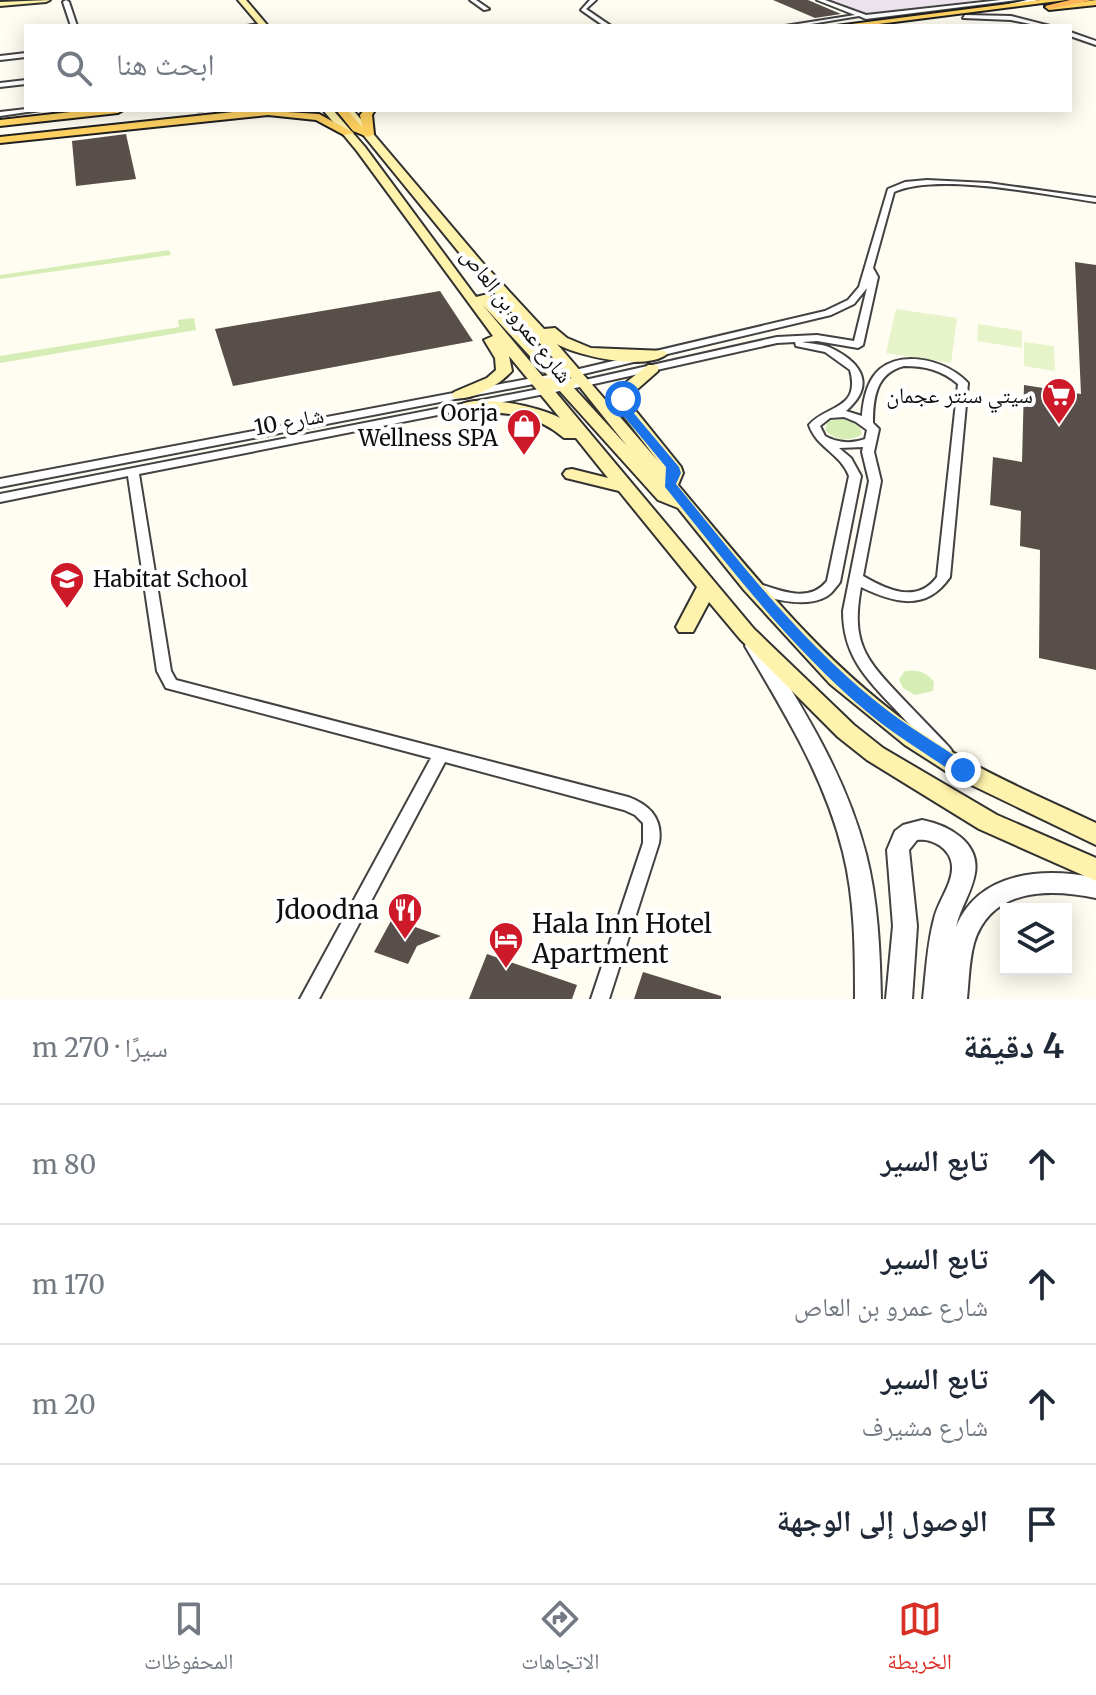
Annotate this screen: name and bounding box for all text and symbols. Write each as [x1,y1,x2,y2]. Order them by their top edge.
search box [24,24,1072,112]
text: ابحث هنا [116,45,215,83]
icon: search [52,46,96,90]
street label: شارع عمرو بن العاص [455,242,579,388]
supermarket icon: سيتي سنتر عجمان [1040,376,1078,426]
route start [605,381,641,417]
place label: سيتي سنتر عجمان [886,381,1033,413]
place label: Oorja Wellness SPA [357,399,498,452]
street label: شارع 10 [252,401,326,441]
shop icon: Oorja Wellness SPA [505,407,543,457]
school or university icon: Habitat School [48,560,86,610]
place label: Habitat School [93,565,248,593]
route end [945,752,981,788]
restaurant icon: Jdoodna [386,891,424,941]
place label: Jdoodna [275,893,379,926]
map controls [1000,903,1072,975]
button: layers [1000,903,1072,975]
place label: Hala Inn Hotel Apartment [531,907,712,970]
hotel icon: Hala Inn Hotel Apartment [487,920,525,970]
text: 4 دقيقة [963,1025,1064,1067]
text: سيرًا · 270 m [32,1031,168,1064]
text: تابع السير [881,1141,988,1179]
icon: ahead [1020,1142,1064,1186]
text: 80 m [32,1148,96,1181]
text: تابع السير [881,1239,988,1277]
icon: ahead [1020,1262,1064,1306]
text: 170 m [32,1268,105,1301]
text: شارع عمرو بن العاص [794,1290,988,1323]
text: تابع السير [881,1359,988,1397]
icon: ahead [1020,1382,1064,1426]
text: 20 m [32,1388,96,1421]
text: شارع مشيرف [861,1410,988,1443]
text: الوصول إلى الوجهة [777,1501,988,1539]
icon: arrive [1020,1502,1064,1546]
tab: المحفوظات [144,1597,233,1683]
tab: الاتجاهات [521,1597,599,1683]
tab: الخريطة [887,1597,952,1683]

